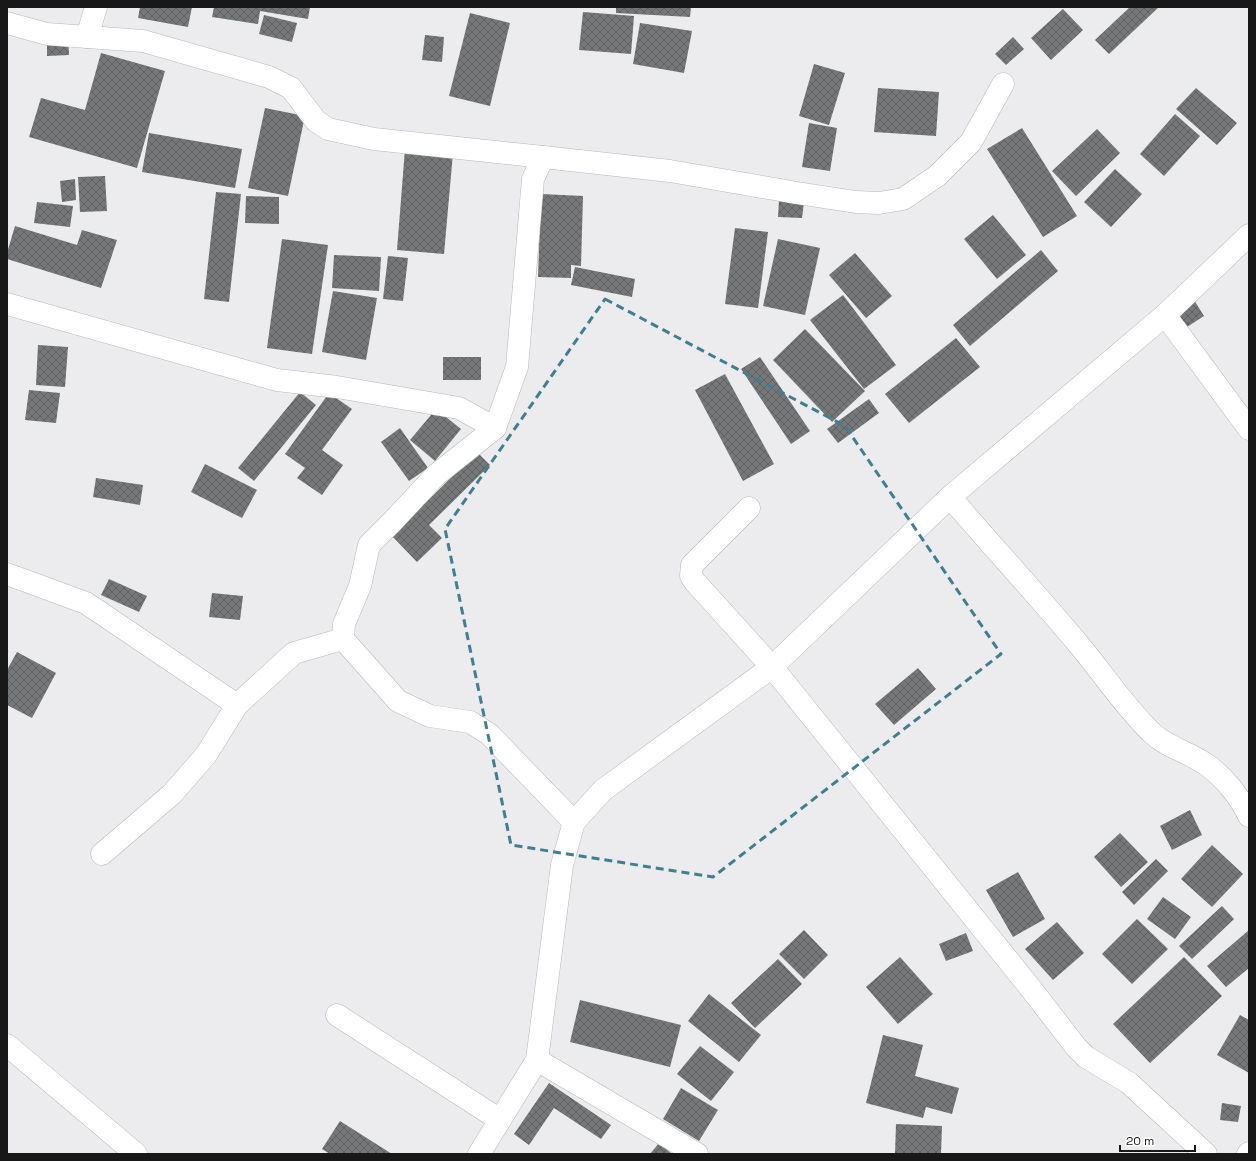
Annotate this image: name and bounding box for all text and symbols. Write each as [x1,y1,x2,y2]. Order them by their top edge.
scale bar [1120,1127,1195,1153]
text: 20 m [1126,1133,1154,1149]

